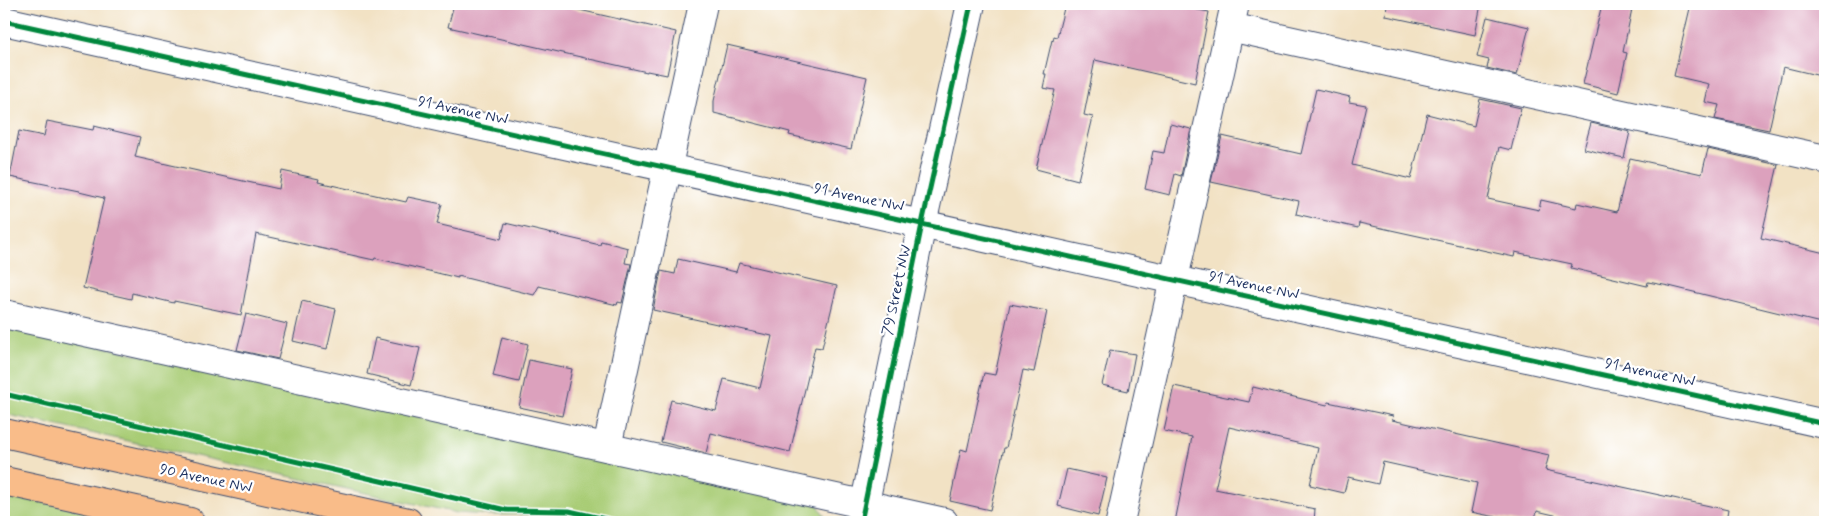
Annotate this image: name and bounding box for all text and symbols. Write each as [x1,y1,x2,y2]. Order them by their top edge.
street label: 91 Avenue NW [416,92,510,130]
street label: 91 Avenue NW [812,179,906,217]
street label: 79 Street NW [878,243,916,337]
street label: 91 Avenue NW [1207,267,1301,305]
street label: 91 Avenue NW [1603,354,1697,392]
street label: 90 Avenue NW [158,459,254,499]

